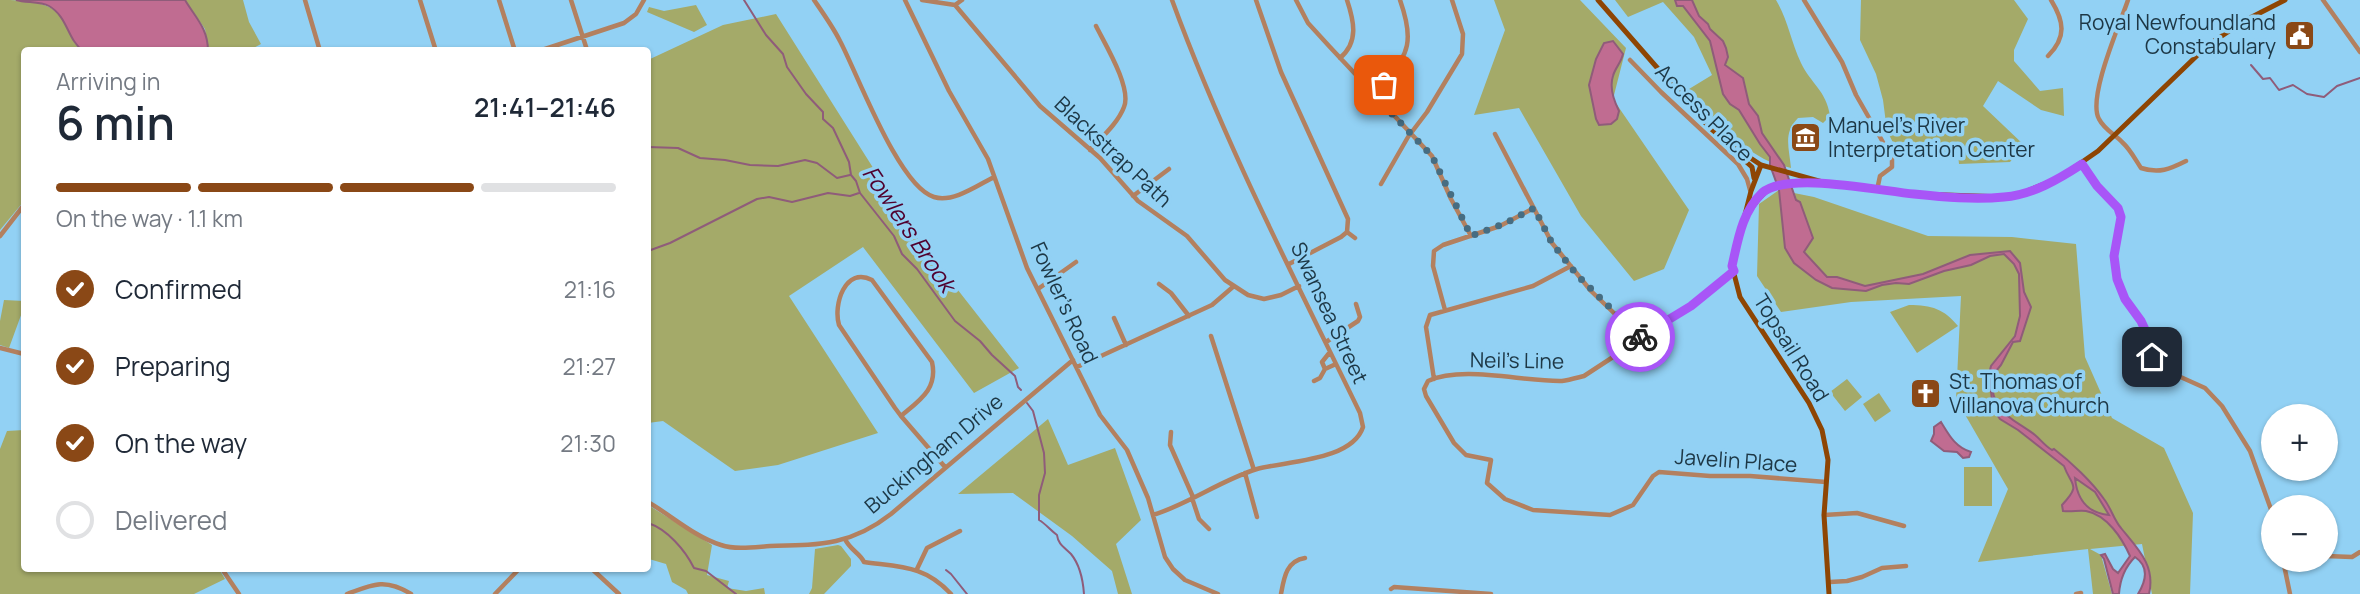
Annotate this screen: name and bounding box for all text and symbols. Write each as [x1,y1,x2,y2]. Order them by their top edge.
place label: Royal Newfoundland Constabulary [2079,8,2276,60]
public building icon: Royal Newfoundland Constabulary [2282,18,2316,52]
pin [1354,55,1414,115]
street label: Access Place [1650,57,1760,167]
text: Arriving in [56,65,161,97]
icon: bag [1365,66,1403,104]
text: 21:41–21:46 [474,89,616,125]
street label: Blackstrap Path [1049,90,1178,213]
text: 6 min [56,91,175,154]
place label: Manuel's River Interpretation Center [1828,111,2035,163]
museum icon: Manuel's River Interpretation Center [1788,121,1822,155]
water label: Fowlers Brook [856,159,966,301]
text: On the way · 1.1 km [56,202,243,234]
street label: Fowler's Road [1025,237,1105,368]
street label: Swansea Street [1285,237,1375,388]
icon: check [56,270,94,308]
text: Confirmed [115,271,242,307]
text: 21:16 [564,273,616,305]
street label: Topsail Road [1748,288,1836,407]
courier [1605,302,1675,372]
icon: bike [1621,318,1659,356]
pin [2122,327,2182,387]
icon: home [2133,338,2171,376]
street label: Neil's Line [1470,345,1564,375]
icon: check [56,347,94,385]
text: Preparing [115,348,231,384]
text: 21:27 [562,350,616,382]
place label: St. Thomas of Villanova Church [1949,367,2109,419]
church icon: St. Thomas of Villanova Church [1909,377,1943,411]
street label: Buckingham Drive [858,387,1008,519]
map controls [2261,404,2338,572]
button: + [2261,404,2338,481]
icon: check [56,424,94,462]
text: On the way [115,425,247,461]
text: 21:30 [560,427,616,459]
street label: Javelin Place [1674,442,1798,478]
button: − [2261,495,2338,572]
text: Delivered [115,502,227,538]

